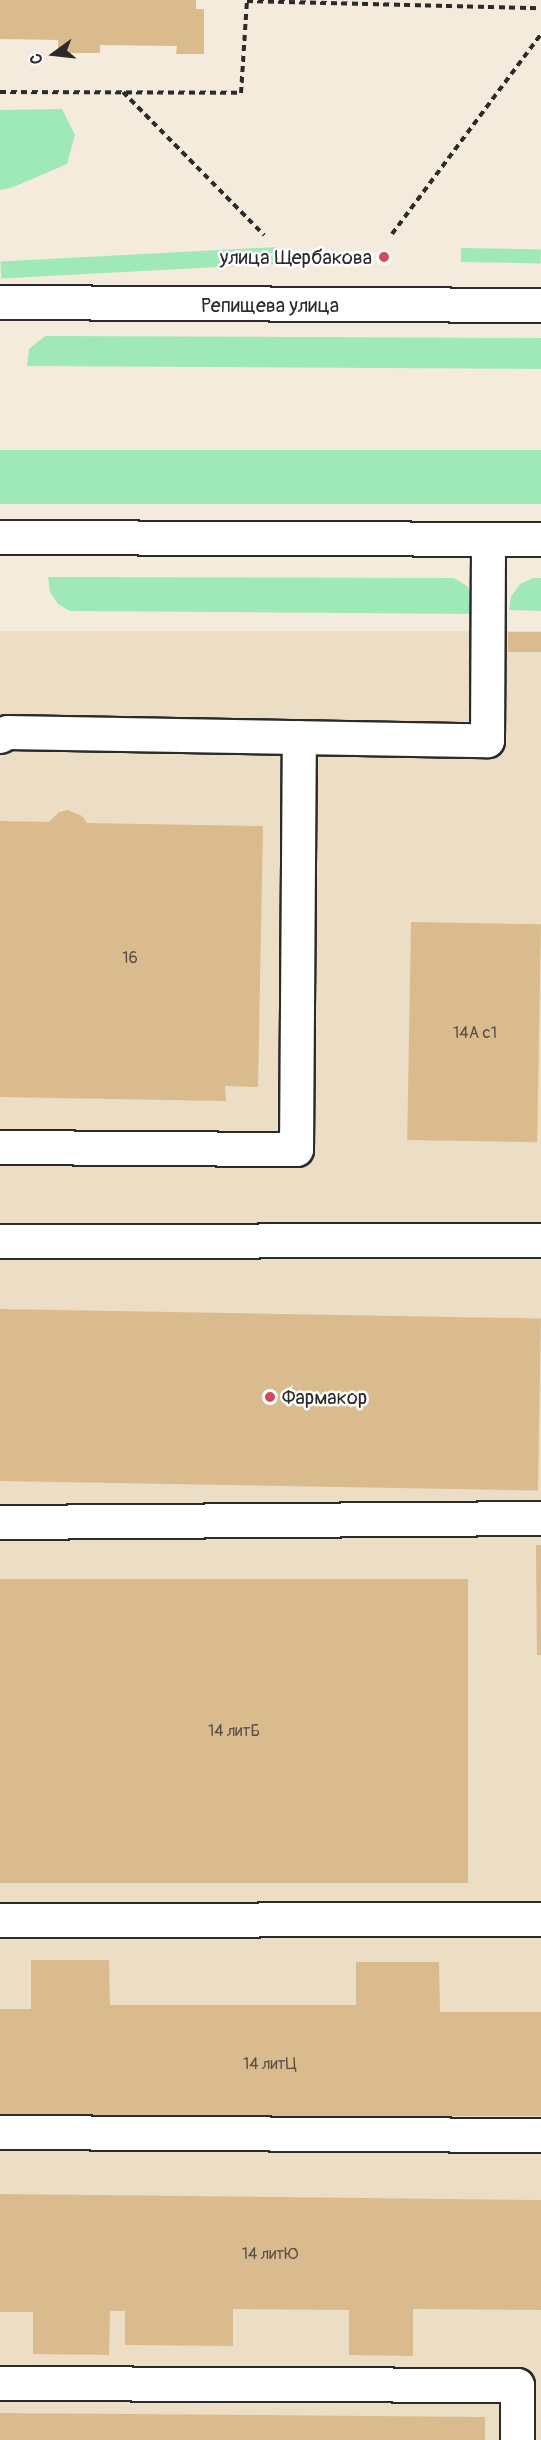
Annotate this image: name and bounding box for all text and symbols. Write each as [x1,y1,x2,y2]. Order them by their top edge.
north arrow [24,24,84,84]
text: С [26,51,48,66]
place label: улица Щербакова [220,245,372,269]
marker: улица Щербакова [377,250,391,264]
street label: Репищева улица [201,293,339,317]
house number: 16 [122,948,138,968]
house number: 14А с1 [453,1023,497,1043]
place label: Фармакор [282,1385,367,1409]
marker: Фармакор [263,1390,277,1404]
house number: 14 литБ [208,1721,260,1741]
house number: 14 литЦ [243,2054,297,2074]
house number: 14 литЮ [242,2244,298,2264]

